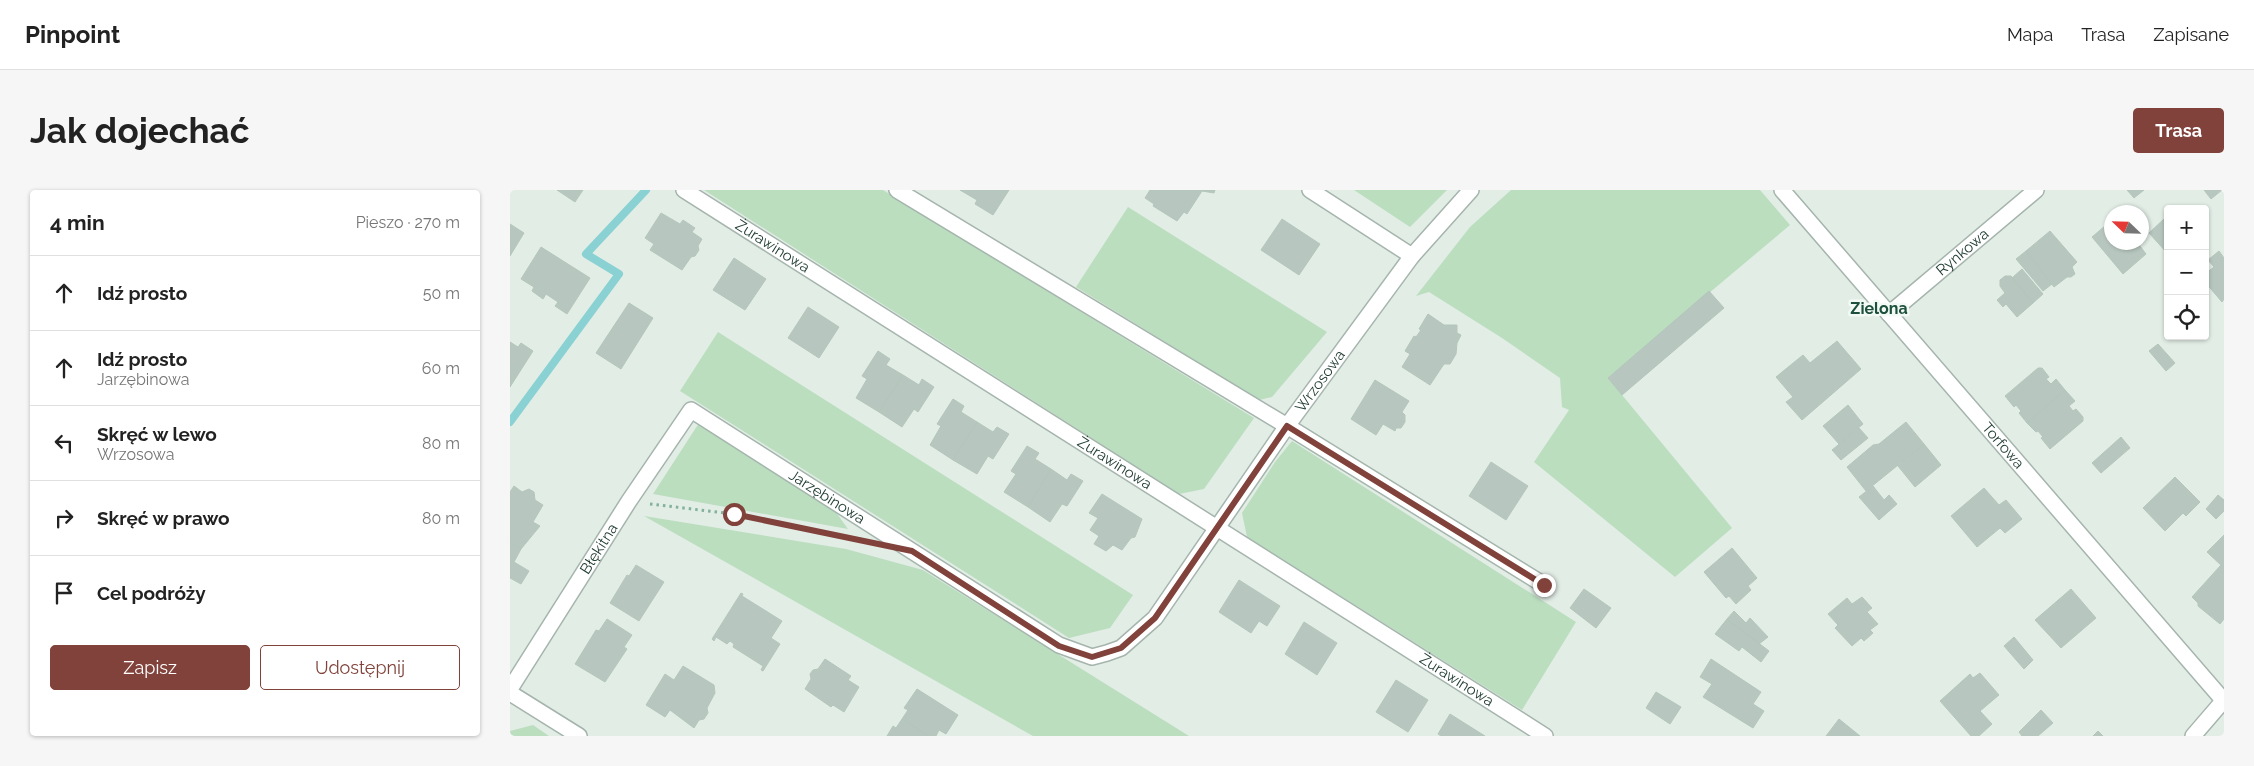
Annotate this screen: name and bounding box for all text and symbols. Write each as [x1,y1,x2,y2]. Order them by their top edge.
text: Pinpoint [25,20,120,49]
text: Mapa [2007,24,2053,45]
text: Trasa [2081,24,2125,45]
text: Zapisane [2153,24,2229,45]
button: Trasa [2133,108,2224,153]
text: Jak dojechać [30,110,249,151]
north arrow [2104,205,2149,250]
map controls [2164,205,2209,340]
button: + [2164,205,2209,250]
text: 4 min [50,210,105,235]
text: Pieszo · 270 m [356,213,460,232]
street label: Żurawinowa [732,215,813,276]
street label: Rynkowa [1932,225,1992,279]
button: − [2164,250,2209,295]
icon: ahead [50,279,78,307]
text: Idź prosto [97,282,187,304]
text: 50 m [423,284,460,303]
button: locate [2164,295,2209,340]
district label: Zielona [1850,299,1908,318]
street label: Wrzosowa [1291,346,1349,416]
text: Idź prosto [97,348,187,370]
icon: ahead [50,354,78,382]
text: 60 m [422,359,460,378]
text: Jarzębinowa [97,370,189,389]
street label: Torfowa [1978,419,2028,472]
text: Skręć w lewo [97,423,217,445]
icon: left [50,429,78,457]
street label: Żurawinowa [1074,432,1155,493]
text: 80 m [422,434,460,453]
text: Wrzosowa [97,445,174,464]
street label: Jarzębinowa [786,466,868,528]
route start [723,503,746,526]
icon: right [50,504,78,532]
text: Skręć w prawo [97,507,230,529]
text: 80 m [422,509,460,528]
street label: Błękitna [576,520,621,577]
route end [1533,574,1556,597]
icon: arrive [50,579,78,607]
text: Cel podróży [97,582,206,604]
button: Zapisz [50,645,250,690]
button: Udostępnij [260,645,460,690]
street label: Żurawinowa [1416,649,1497,710]

